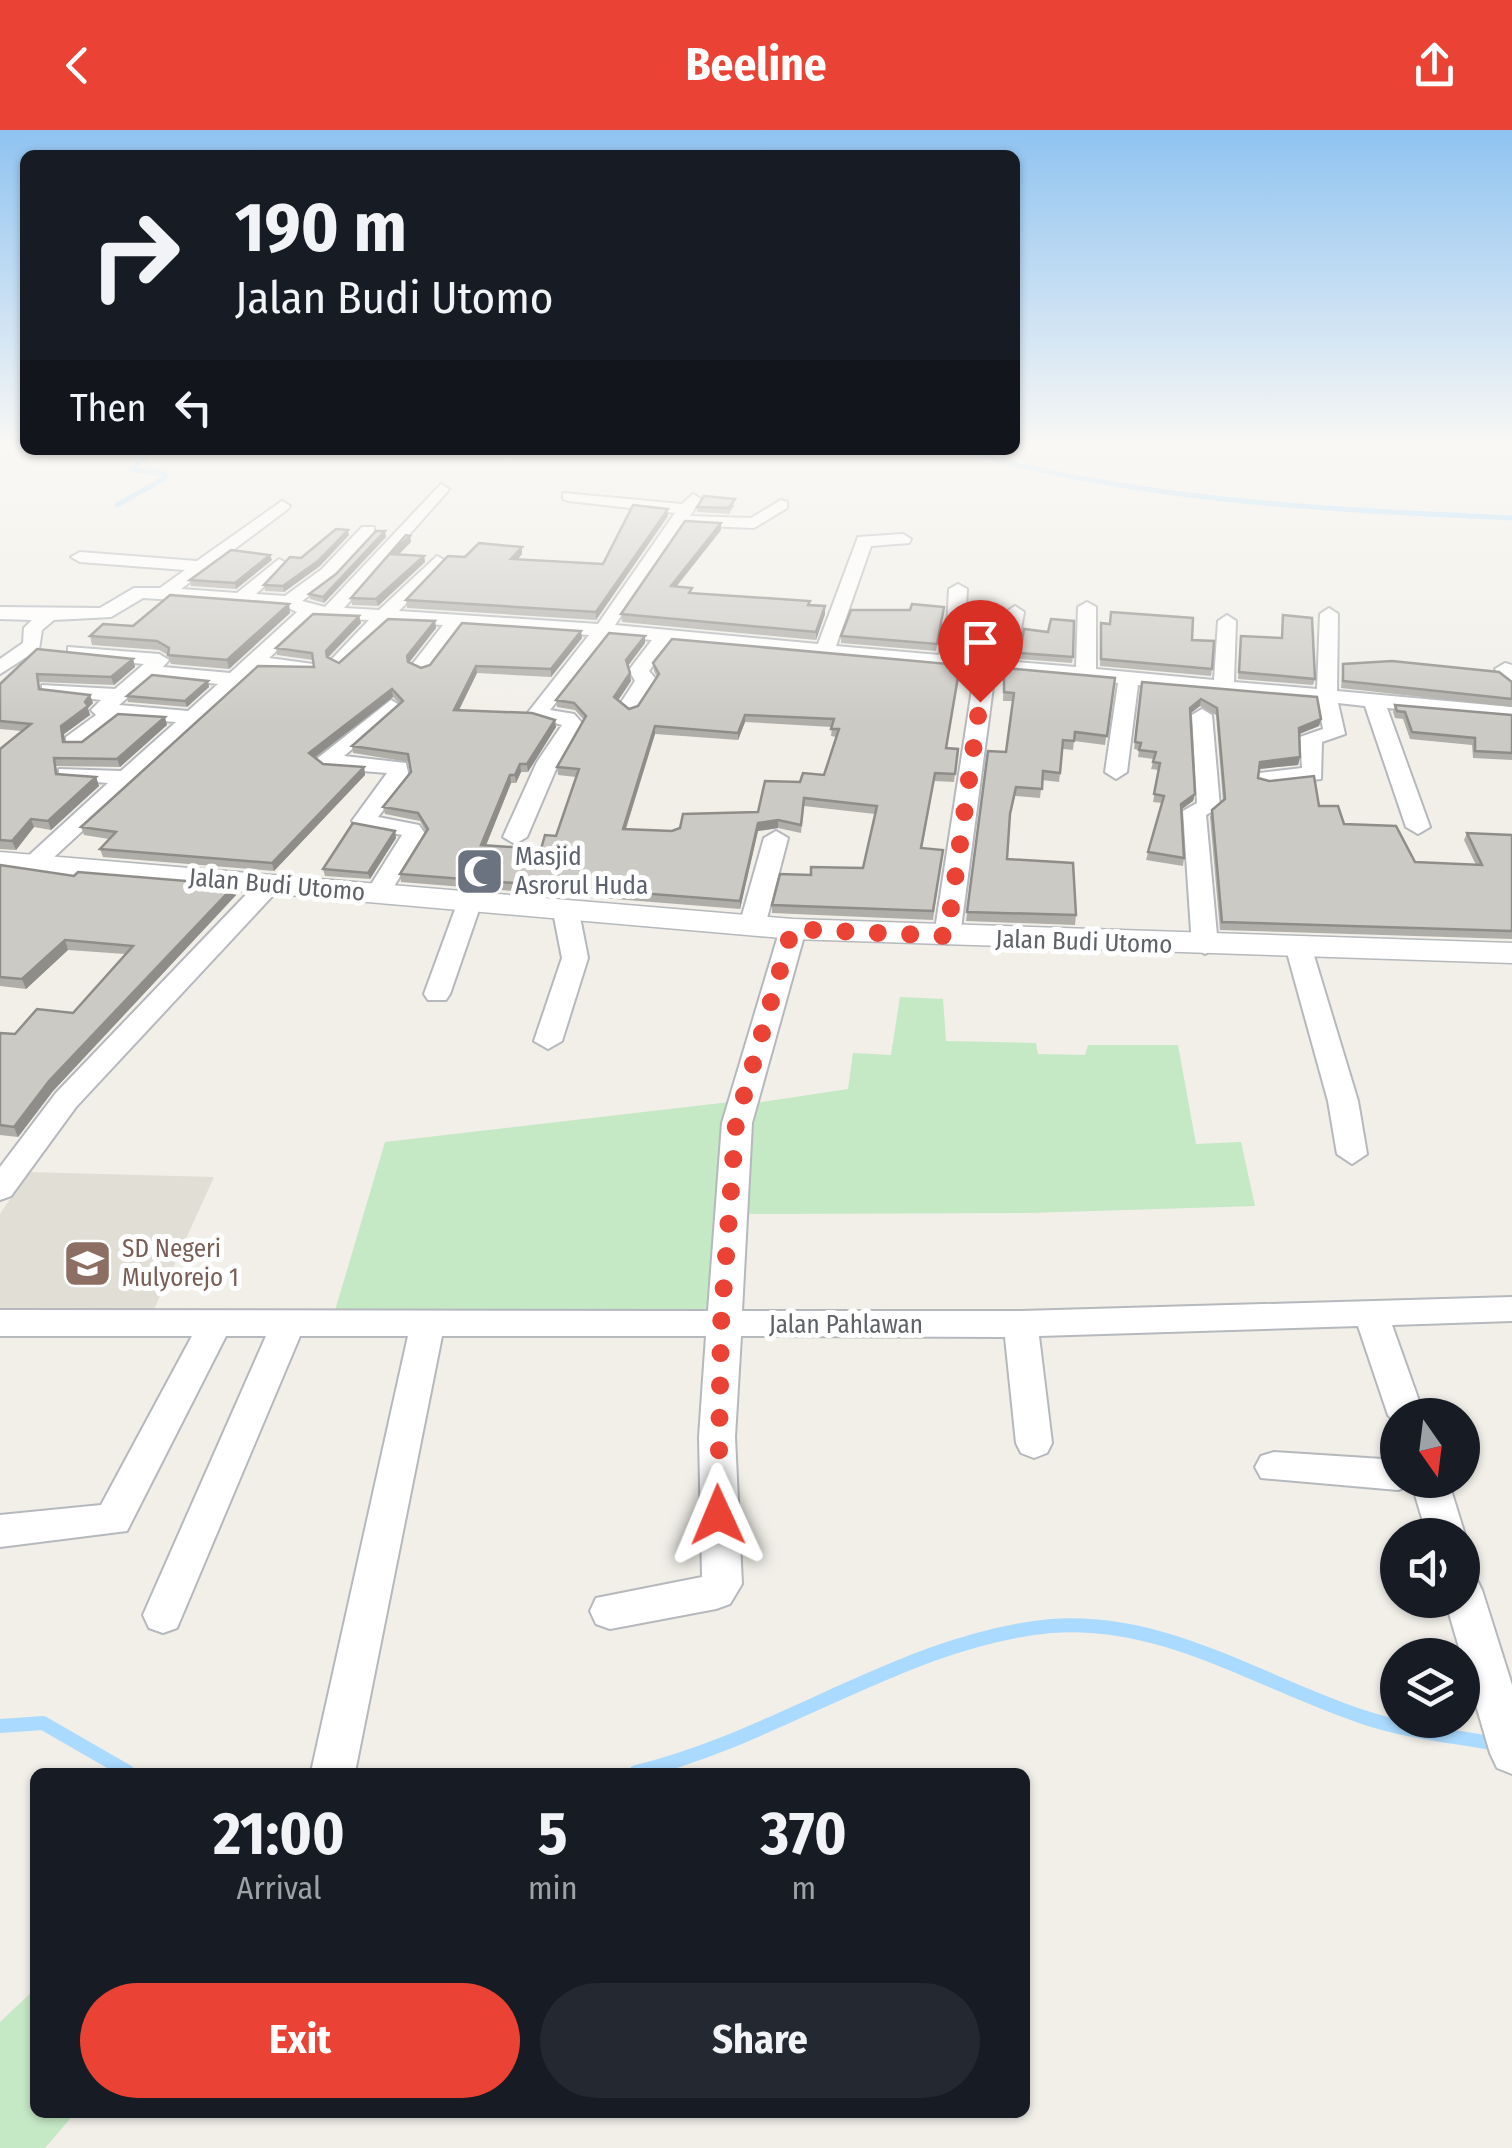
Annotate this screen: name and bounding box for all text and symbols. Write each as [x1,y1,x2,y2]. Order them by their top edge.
icon: back [50,38,105,93]
text: Beeline [685,38,827,92]
icon: share [1407,38,1462,93]
text: 190 m [235,186,407,270]
icon: right [70,190,200,320]
text: Jalan Budi Utomo [235,271,554,325]
icon: left [166,380,221,435]
text: Then [70,385,146,431]
pin [938,600,1023,703]
icon: arrive [953,615,1008,670]
place label: Masjid Asrorul Huda [515,842,648,901]
mosque icon: Masjid Asrorul Huda [454,845,506,897]
street label: Jalan Budi Utomo [188,862,366,908]
street label: Jalan Budi Utomo [995,924,1173,960]
place label: SD Negeri Mulyorejo 1 [122,1234,239,1293]
school or university icon: SD Negeri Mulyorejo 1 [61,1237,113,1289]
street label: Jalan Pahlawan [769,1310,923,1340]
north arrow [1380,1398,1480,1498]
map controls [1380,1398,1480,1738]
position arrow [666,1463,770,1567]
button: sound [1380,1518,1480,1618]
button: layers [1380,1638,1480,1738]
text: 21:00 [213,1798,345,1870]
text: 5 [538,1798,567,1870]
text: 370 [761,1798,847,1870]
text: Arrival [237,1869,321,1907]
text: min [528,1869,578,1907]
text: m [791,1869,816,1907]
button: Exit [80,1983,520,2098]
button: Share [540,1983,980,2098]

